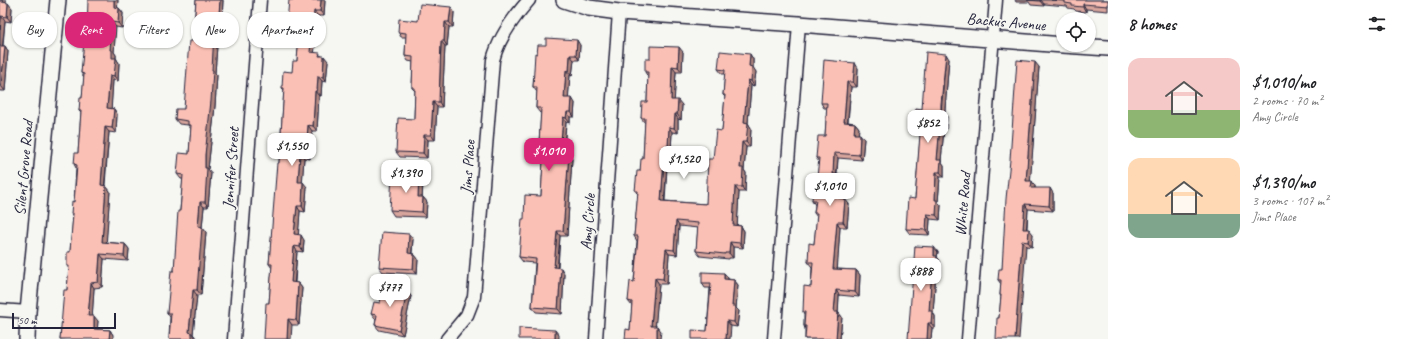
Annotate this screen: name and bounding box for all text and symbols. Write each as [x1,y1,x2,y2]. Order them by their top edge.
street label: Backus Avenue [966,9,1048,36]
chip: Buy [12,12,57,48]
chip: Rent [65,12,116,48]
chip: Filters [124,12,183,48]
chip: New [191,12,239,48]
chip: Apartment [247,12,326,48]
map controls [1056,12,1096,52]
button: locate [1056,12,1096,52]
icon: filters [1366,13,1388,35]
text: 8 homes [1128,14,1176,35]
text: $1,010/mo [1252,72,1315,93]
icon: home [1160,74,1208,122]
text: 2 rooms · 70 m² [1252,93,1322,109]
text: Amy Circle [1252,109,1298,125]
pin: $852 [904,110,952,144]
text: $852 [916,115,940,131]
street label: Silent Grove Road [10,117,38,216]
street label: Jennifer Street [218,125,244,210]
pin: $1,550 [259,133,325,167]
text: $1,550 [276,138,308,154]
street label: Jims Place [456,138,480,196]
pin: $1,010 [516,138,582,172]
text: $1,010 [533,143,565,159]
pin: $1,520 [651,146,717,180]
text: $1,520 [668,151,700,167]
pin: $1,390 [373,160,439,194]
text: $1,390 [390,165,422,181]
street label: White Road [950,169,976,237]
text: $1,390/mo [1252,172,1315,193]
pin: $1,010 [797,173,863,207]
icon: home [1160,174,1208,222]
text: $1,010 [814,178,846,194]
street label: Amy Circle [576,191,600,251]
text: 3 rooms · 107 m² [1252,193,1328,209]
text: Jims Place [1252,209,1296,225]
pin: $888 [897,258,945,292]
text: $888 [909,263,933,279]
pin: $777 [366,274,414,308]
text: $777 [378,279,402,295]
scale bar [12,311,116,330]
text: 50 m [18,313,37,327]

